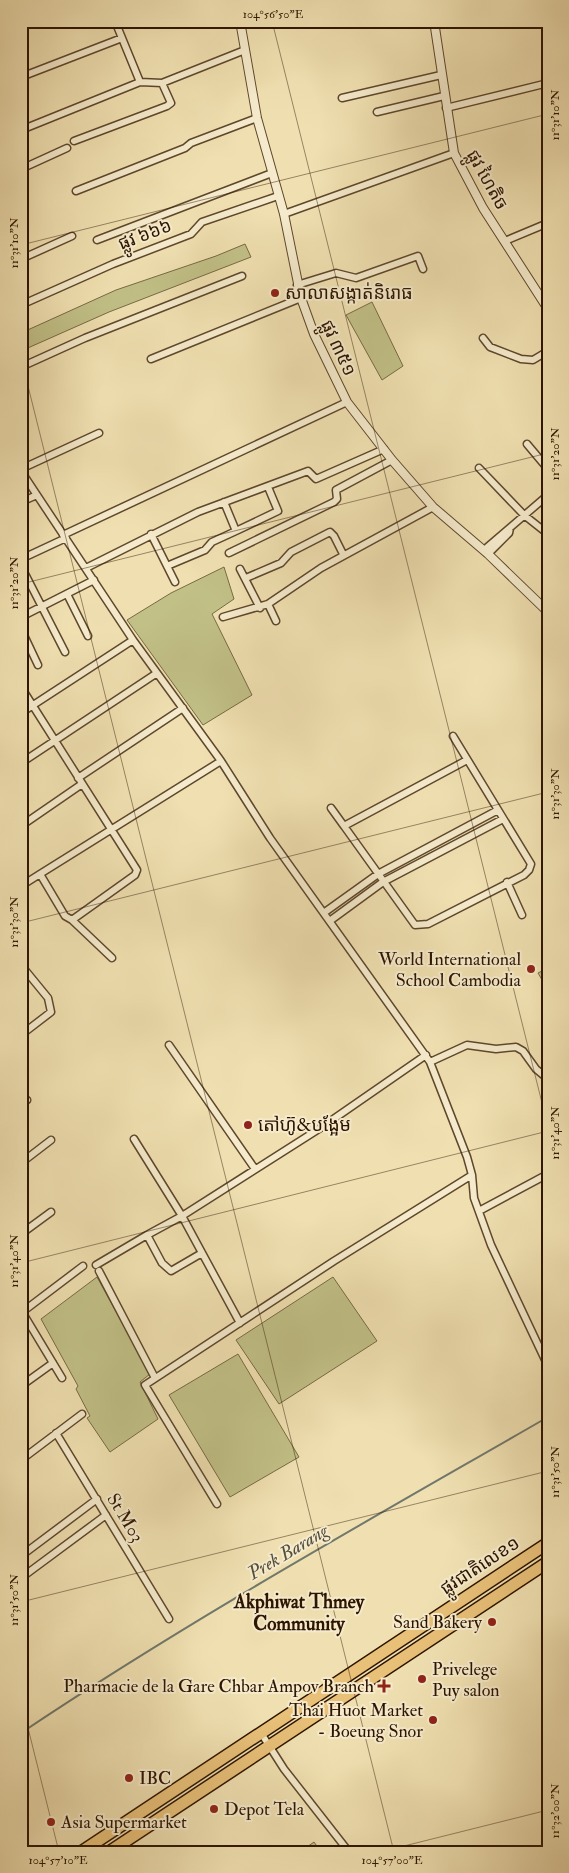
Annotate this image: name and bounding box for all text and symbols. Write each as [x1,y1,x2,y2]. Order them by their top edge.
text: 104°56'50"E [243,7,304,22]
text: 11°31'10"N [548,89,563,141]
street label: ផ្លូវ ហៃតិច [457,145,514,216]
street label: ផ្លូវ ៦៦៦ [115,214,177,260]
text: 11°31'10"N [7,217,22,269]
place label: សាលាសង្កាត់និរោធ [285,282,413,305]
marker: សាលាសង្កាត់និរោធ [269,287,281,299]
street label: ផ្លូវ ៣៥១ [311,316,361,382]
text: 11°31'20"N [548,427,563,481]
text: 11°31'20"N [7,556,22,610]
text: 11°31'30"N [548,768,563,820]
text: 11°31'30"N [7,896,22,948]
place label: World International School Cambodia [377,948,522,992]
marker: World International School Cambodia [525,963,537,975]
text: 11°31'40"N [548,1106,563,1160]
place label: តៅហ៊ូ&បង្អែម [258,1114,351,1137]
marker: តៅហ៊ូ&បង្អែម [242,1119,254,1131]
text: 11°31'40"N [7,1234,22,1288]
text: 11°31'50"N [548,1446,563,1498]
street label: St M03 [101,1489,149,1547]
water label: Prek Barang [242,1518,333,1586]
street label: ផ្លូវជាតិលេខ១ [436,1532,526,1604]
text: 11°31'50"N [7,1574,22,1626]
district label: Akphiwat Thmey Community [233,1590,365,1637]
place label: Sand Bakery [393,1611,483,1634]
marker: Sand Bakery [486,1616,498,1628]
place label: Privelege Puy salon [432,1658,500,1702]
marker: Privelege Puy salon [416,1673,428,1685]
place label: Pharmacie de la Gare Chbar Ampov Branch [63,1675,375,1698]
marker: Pharmacie de la Gare Chbar Ampov Branch [378,1680,390,1692]
place label: Thai Huot Market - Boeung Snor [289,1699,423,1743]
marker: Thai Huot Market - Boeung Snor [427,1714,439,1726]
place label: IBC [139,1767,171,1790]
marker: IBC [123,1772,135,1784]
text: 11°32'00"N [548,1783,563,1838]
place label: Depot Tela [224,1798,305,1821]
marker: Depot Tela [208,1803,220,1815]
place label: Asia Supermarket [60,1811,187,1834]
marker: Asia Supermarket [45,1816,57,1828]
text: 104°57'10"E [28,1853,88,1868]
text: 104°57'00"E [361,1853,423,1868]

